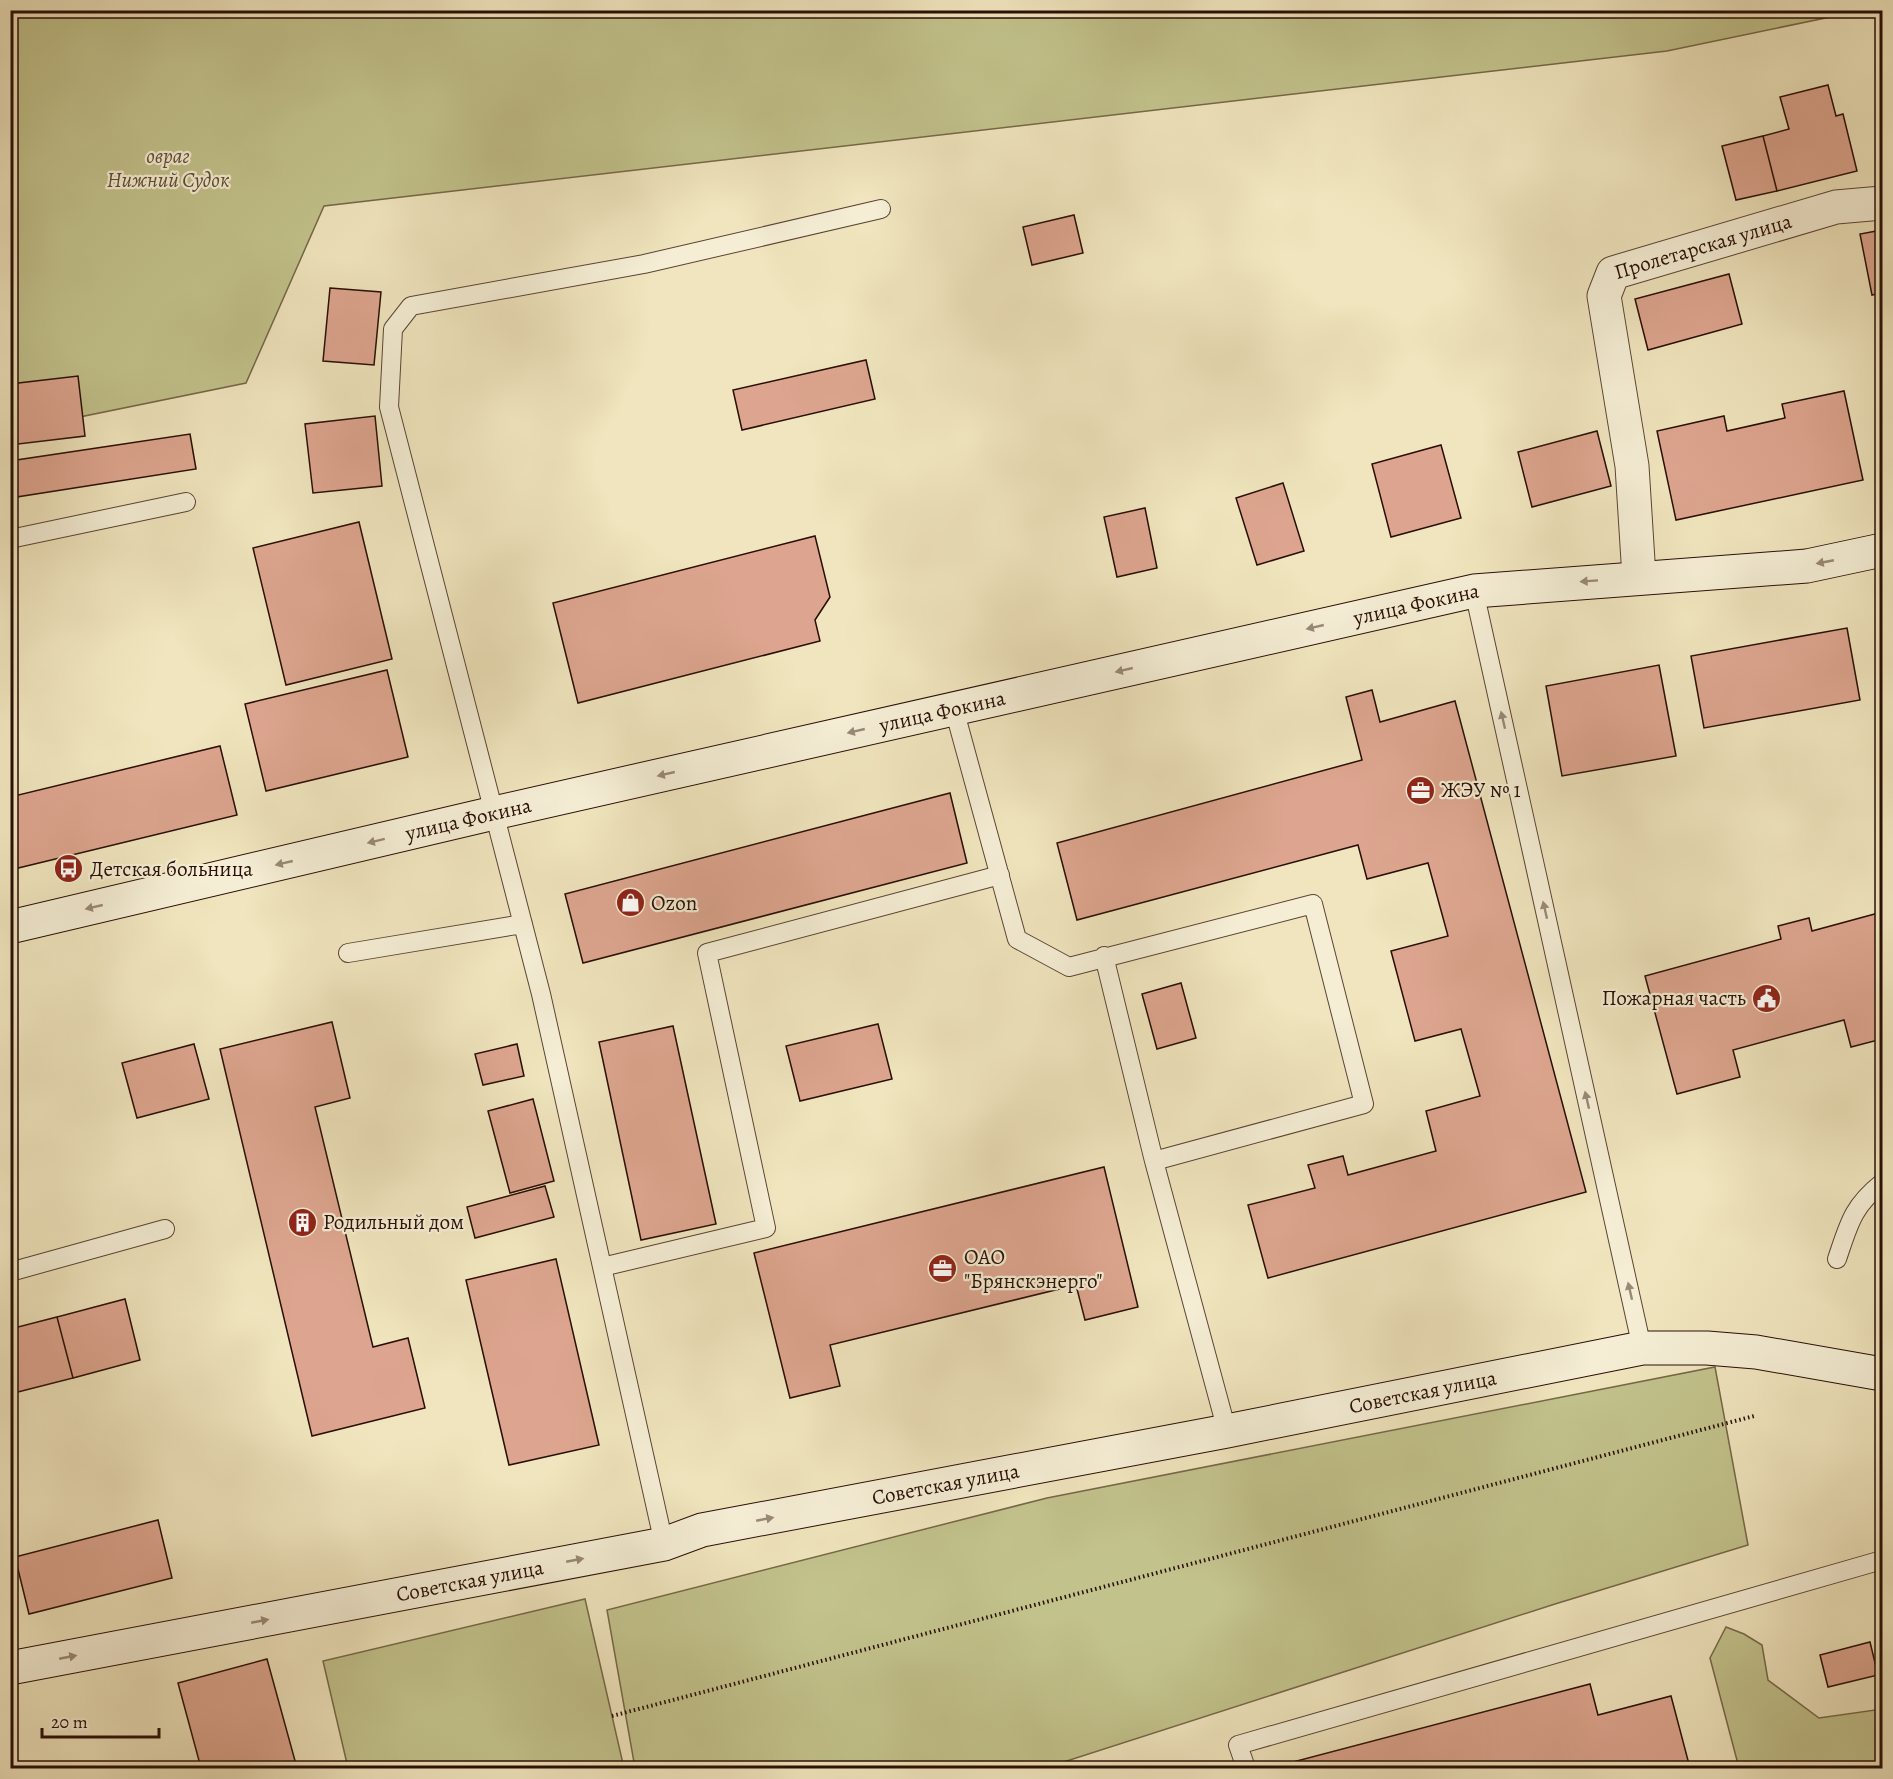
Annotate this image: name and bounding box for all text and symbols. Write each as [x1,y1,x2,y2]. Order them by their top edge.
park label: овраг Нижний Судок [107,142,229,194]
street label: Пролетарская улица [1611,207,1795,286]
one-way arrow [1815,558,1834,567]
one-way arrow [1580,576,1599,586]
street label: улица Фокина [1350,577,1480,632]
one-way arrow [1305,623,1324,632]
one-way arrow [1115,666,1134,676]
street label: улица Фокина [876,684,1008,739]
one-way arrow [1498,710,1507,729]
one-way arrow [847,727,866,737]
one-way arrow [656,770,675,779]
office icon: ЖЭУ № 1 [1404,774,1436,806]
place label: ЖЭУ № 1 [1441,776,1521,804]
street label: улица Фокина [402,791,534,848]
one-way arrow [367,837,386,847]
bus stop icon: Детская больница [53,853,85,885]
place label: Детская больница [90,855,253,883]
one-way arrow [275,858,294,868]
shop icon: Ozon [614,887,646,919]
place label: Ozon [651,889,697,917]
one-way arrow [1540,900,1549,919]
one-way arrow [85,903,104,913]
public building icon: Пожарная часть [1751,982,1783,1014]
place label: Пожарная часть [1602,984,1746,1012]
one-way arrow [1582,1091,1592,1110]
building icon: Родильный дом [286,1206,318,1238]
place label: Родильный дом [323,1208,464,1236]
place label: ОАО "Брянскэнерго" [964,1243,1103,1295]
office icon: ОАО "Брянскэнерго" [927,1253,959,1285]
one-way arrow [1624,1282,1634,1300]
street label: Советская улица [1347,1363,1499,1420]
street label: Советская улица [870,1456,1022,1512]
one-way arrow [756,1514,775,1523]
street label: Советская улица [394,1553,546,1608]
one-way arrow [566,1556,585,1565]
one-way arrow [250,1616,269,1625]
one-way arrow [59,1652,78,1661]
scale bar [42,1701,159,1739]
text: 20 m [51,1710,88,1734]

